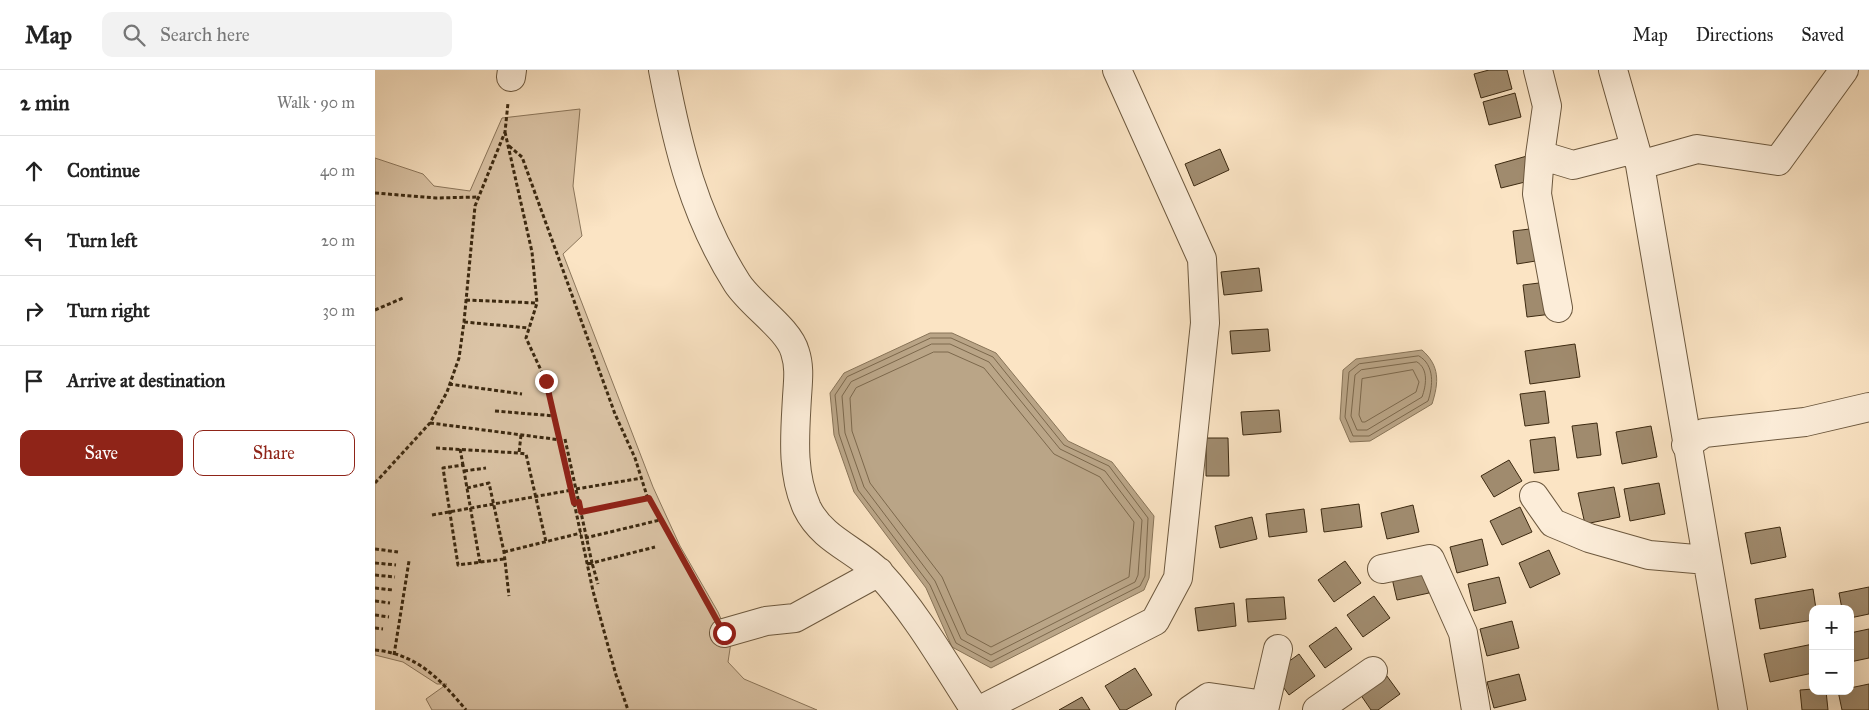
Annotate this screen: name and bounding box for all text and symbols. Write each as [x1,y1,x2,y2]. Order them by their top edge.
search box [102,12,452,57]
text: Map [25,20,72,50]
icon: search [120,21,148,49]
text: Search here [160,23,250,46]
text: Map [1632,24,1668,46]
text: Directions [1696,24,1773,46]
text: Saved [1801,24,1844,46]
text: 2 min [20,90,70,116]
text: Walk · 90 m [277,93,355,112]
icon: ahead [20,157,48,185]
text: Continue [67,159,140,182]
text: 40 m [320,161,355,180]
icon: left [20,227,48,255]
text: Turn left [67,229,137,252]
text: 20 m [321,231,355,250]
icon: right [20,297,48,325]
text: Turn right [67,299,150,322]
text: 30 m [322,301,355,320]
icon: arrive [20,367,48,395]
text: Arrive at destination [67,369,225,392]
route end [535,370,558,393]
button: Save [20,430,183,476]
button: Share [193,430,355,476]
map controls [1809,605,1854,695]
button: + [1809,605,1854,650]
route start [713,622,736,645]
button: − [1809,650,1854,695]

